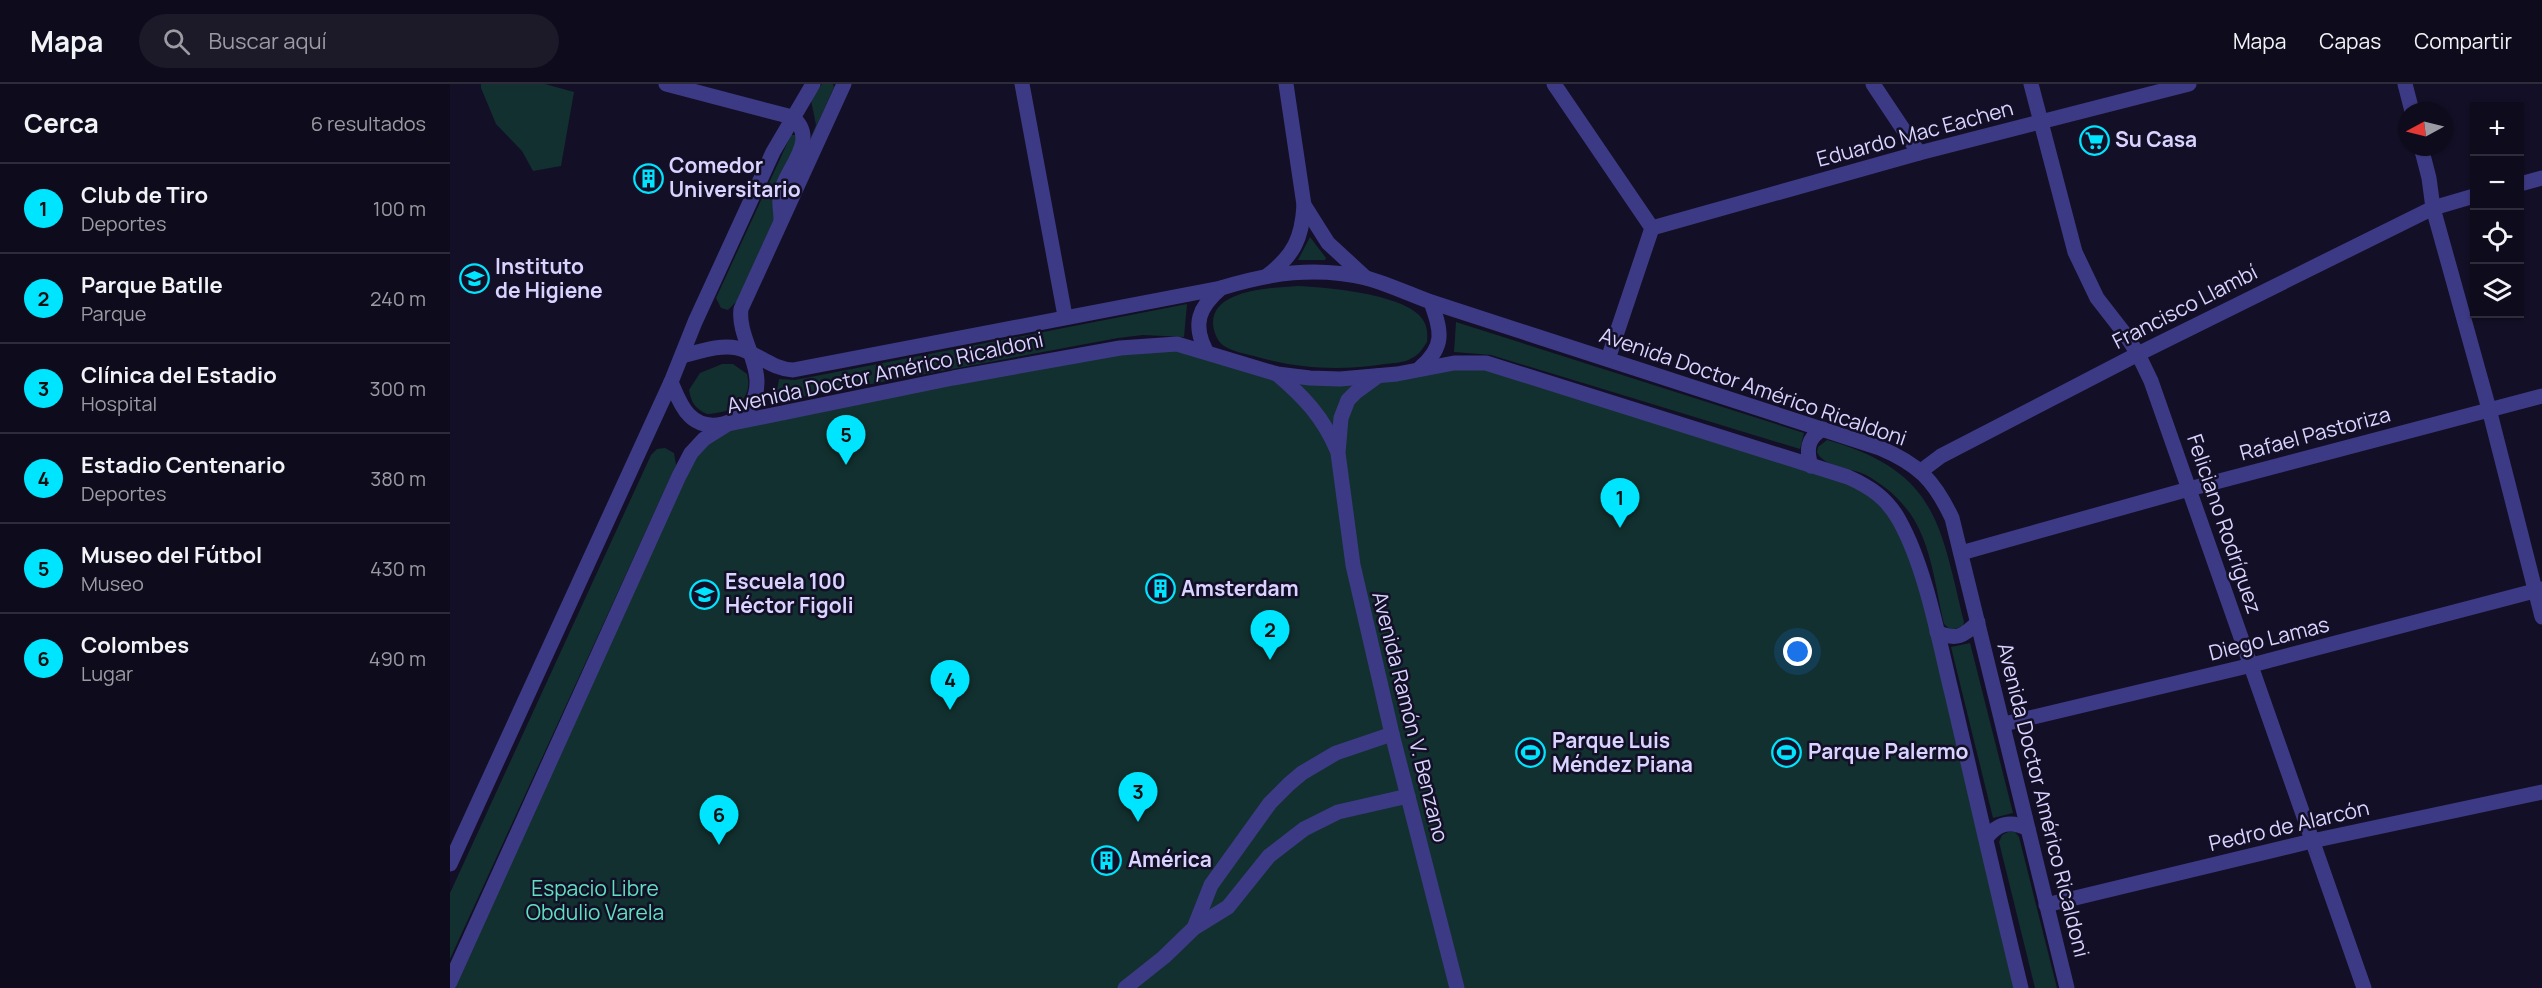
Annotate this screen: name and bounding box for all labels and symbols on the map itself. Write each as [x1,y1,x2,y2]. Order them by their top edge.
street label: Eduardo Mac Eachen [1813,93,2016,173]
north arrow [2398,102,2452,156]
supermarket icon: Su Casa [2078,124,2110,156]
place label: Su Casa [2115,125,2197,153]
place label: Comedor Universitario [669,151,801,203]
building icon: Comedor Universitario [632,162,664,194]
place label: Instituto de Higiene [495,252,603,304]
street label: Francisco Llambí [2107,257,2262,355]
school or university icon: Instituto de Higiene [458,263,490,295]
street label: Avenida Doctor Américo Ricaldoni [1596,320,1911,452]
street label: Avenida Doctor Américo Ricaldoni [724,325,1046,419]
street label: Rafael Pastoriza [2236,399,2393,467]
pin: 5 [826,416,866,465]
street label: Feliciano Rodríguez [2181,430,2269,617]
pin: 1 [1600,478,1640,528]
place label: Escuela 100 Héctor Figoli [725,567,854,619]
building icon: Amsterdam [1144,573,1176,605]
place label: Amsterdam [1181,574,1299,602]
school or university icon: Escuela 100 Héctor Figoli [688,578,720,610]
street label: Avenida Ramón V. Benzano [1366,589,1456,845]
pin: 2 [1250,610,1290,660]
street label: Diego Lamas [2206,610,2332,667]
your location [1783,637,1812,666]
street label: Avenida Doctor Américo Ricaldoni [1991,640,2097,960]
pin: 4 [930,660,970,710]
place label: Parque Luis Méndez Piana [1552,726,1693,778]
sports icon: Parque Palermo [1771,736,1803,768]
sports icon: Parque Luis Méndez Piana [1515,737,1547,769]
place label: Parque Palermo [1808,737,1968,765]
pin: 3 [1118,772,1158,822]
street label: Pedro de Alarcón [2206,793,2372,857]
pin: 6 [700,796,738,845]
building icon: América [1091,844,1123,876]
place label: América [1128,845,1212,873]
park label: Espacio Libre Obdulio Varela [526,874,664,926]

